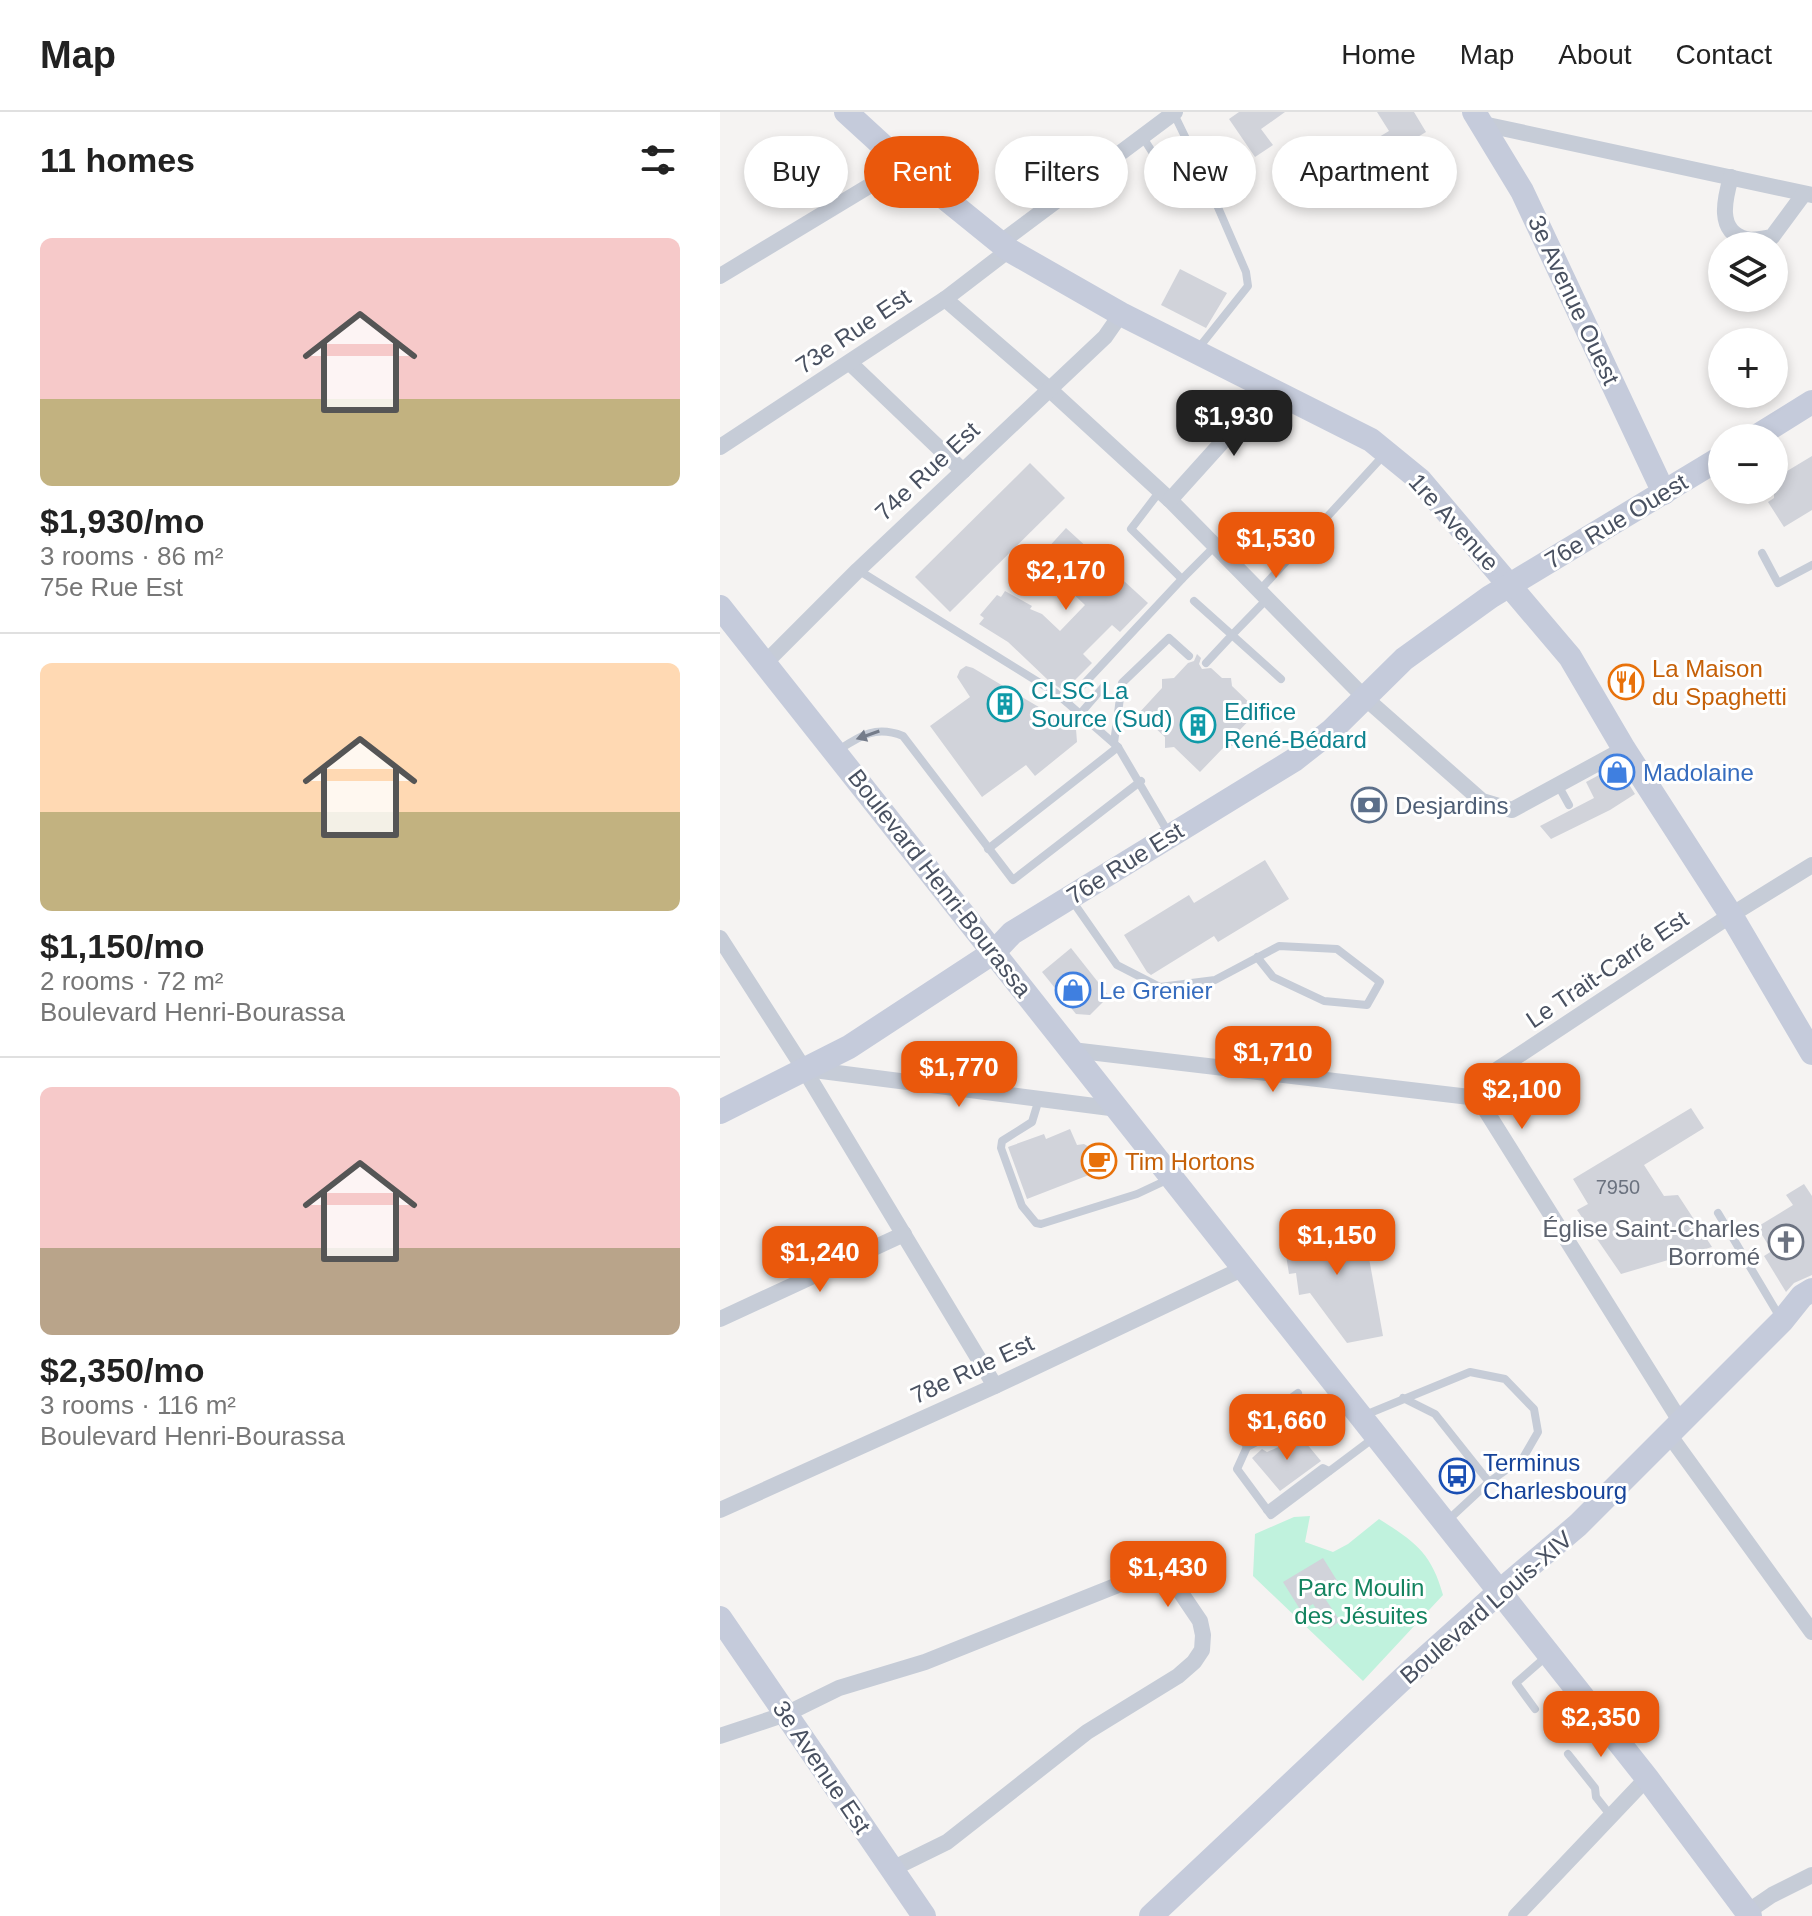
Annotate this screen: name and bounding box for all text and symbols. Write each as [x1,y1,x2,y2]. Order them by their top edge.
text: Map [40,34,116,76]
text: Home [1341,39,1416,70]
text: Map [1460,39,1514,70]
text: About [1558,39,1632,70]
text: Contact [1676,39,1772,70]
chip: Buy [744,136,848,208]
chip: Rent [864,136,979,208]
chip: Filters [995,136,1128,208]
chip: New [1144,136,1256,208]
chip: Apartment [1272,136,1457,208]
icon: filters [636,138,680,182]
text: 11 homes [40,141,195,179]
street label: 3e Avenue Ouest [1523,211,1625,389]
map controls [1708,232,1788,504]
button: layers [1708,232,1788,312]
street label: 73e Rue Est [791,283,916,379]
icon: home [288,290,432,434]
button: + [1708,328,1788,408]
pin: $1,930 [1169,390,1299,458]
text: $1,930 [1194,401,1274,431]
street label: 74e Rue Est [869,416,985,526]
button: − [1708,424,1788,504]
street label: 1re Avenue [1403,468,1505,576]
street label: 76e Rue Ouest [1540,468,1692,574]
text: $1,930/mo [40,502,204,540]
pin: $1,530 [1211,512,1341,580]
text: $1,530 [1236,523,1316,553]
text: 3 rooms · 86 m² [40,541,224,571]
pin: $2,170 [1001,544,1131,612]
text: $2,170 [1026,555,1106,585]
text: 75e Rue Est [40,572,183,602]
place label: La Maison du Spaghetti [1652,655,1787,710]
restaurant icon: La Maison du Spaghetti [1607,663,1645,701]
place label: CLSC La Source (Sud) [1031,677,1172,732]
building icon: CLSC La Source (Sud) [986,685,1024,723]
place label: Edifice René-Bédard [1224,698,1367,753]
building icon: Edifice René-Bédard [1179,706,1217,744]
icon: home [288,715,432,859]
one-way arrow [856,730,880,742]
shop icon: Madolaine [1598,753,1636,791]
place label: Madolaine [1643,759,1754,786]
street label: Boulevard Henri-Bourassa [843,764,1038,1003]
bank icon: Desjardins [1350,786,1388,824]
place label: Desjardins [1395,792,1508,819]
street label: 76e Rue Est [1062,816,1188,909]
street label: Le Trait-Carré Est [1521,905,1693,1033]
text: $1,150/mo [40,927,204,965]
text: 2 rooms · 72 m² [40,966,224,996]
shop icon: Le Grenier [1054,971,1092,1009]
place label: Le Grenier [1099,977,1212,1004]
text: Boulevard Henri-Bourassa [40,997,345,1027]
pin: $1,710 [1208,1026,1338,1094]
text: $1,710 [1233,1037,1313,1067]
pin: $1,770 [894,1041,1024,1109]
text: $1,770 [919,1052,999,1082]
pin: $2,100 [1457,1063,1587,1131]
text: $2,100 [1482,1074,1562,1104]
icon: home [288,1139,432,1283]
cafe icon: Tim Hortons [1080,1142,1118,1180]
place label: Tim Hortons [1125,1148,1255,1175]
house number: 7950 [1596,1176,1640,1198]
pin: $1,150 [1272,1209,1402,1277]
place label: Église Saint-Charles Borromé [1543,1215,1760,1270]
text: $1,150 [1297,1220,1377,1250]
church icon: Église Saint-Charles Borromé [1767,1223,1805,1261]
pin: $1,240 [755,1226,885,1294]
text: $1,240 [780,1237,860,1267]
street label: 78e Rue Est [906,1329,1038,1409]
text: $2,350/mo [40,1351,204,1389]
text: 3 rooms · 116 m² [40,1390,236,1420]
pin: $1,660 [1222,1394,1352,1462]
text: $1,660 [1247,1405,1327,1435]
text: Boulevard Henri-Bourassa [40,1421,345,1451]
place label: Terminus Charlesbourg [1483,1449,1627,1504]
bus stop icon: Terminus Charlesbourg [1438,1457,1476,1495]
street label: Boulevard Louis-XIV [1395,1525,1577,1689]
pin: $1,430 [1103,1541,1233,1609]
text: $1,430 [1128,1552,1208,1582]
park label: Parc Moulin des Jésuites [1294,1574,1428,1629]
pin: $2,350 [1536,1691,1666,1759]
street label: 3e Avenue Est [768,1695,877,1839]
text: $2,350 [1561,1702,1641,1732]

